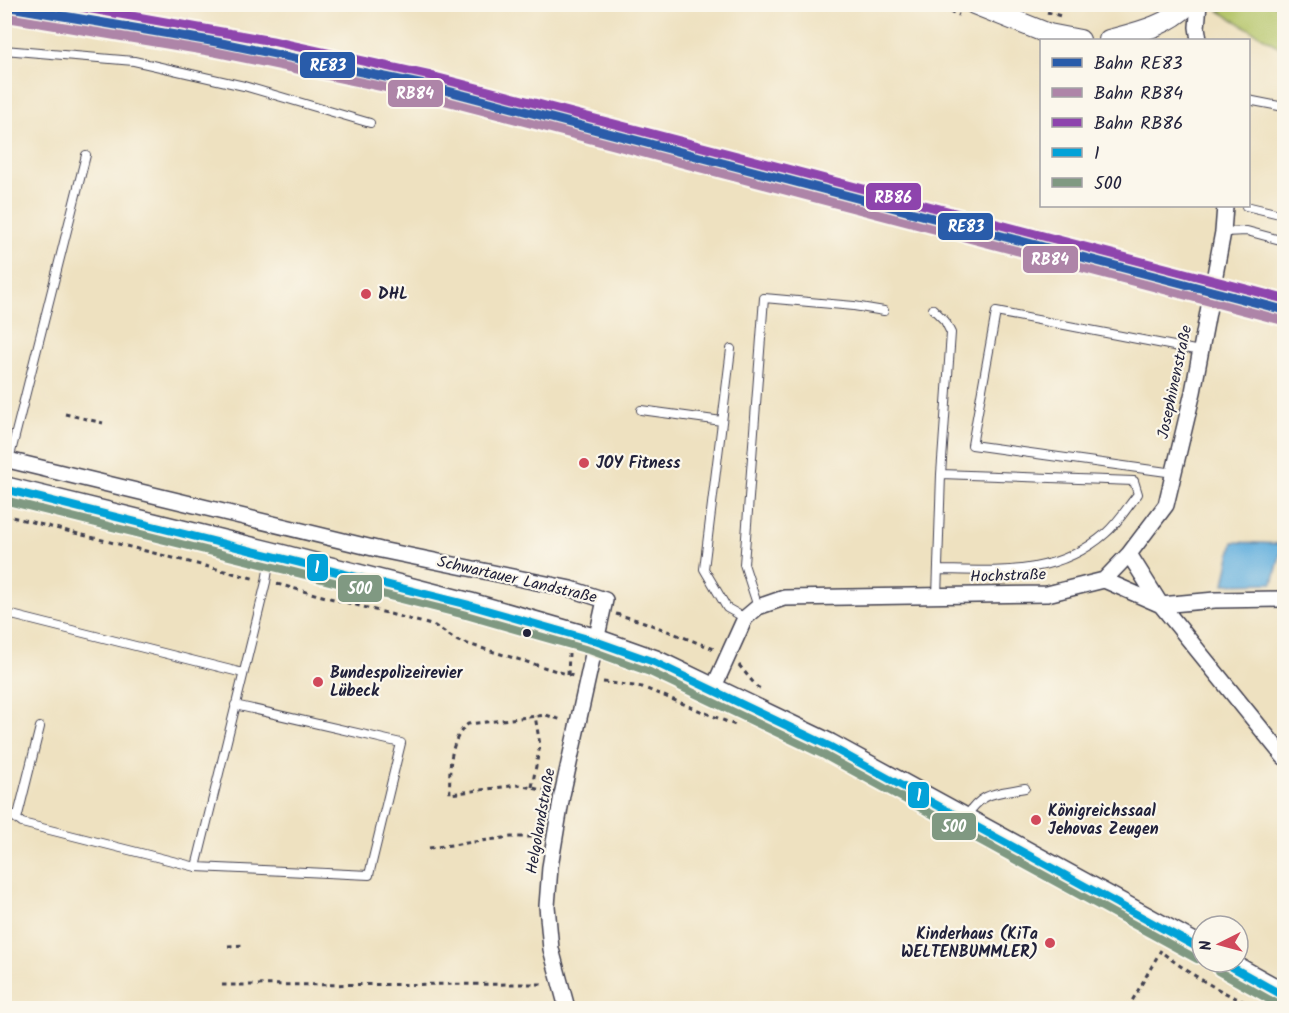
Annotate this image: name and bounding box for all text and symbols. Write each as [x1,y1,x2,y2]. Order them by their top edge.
legend [1040,39,1250,207]
text: Bahn RE83 [1094,50,1183,79]
line badge: RE83 [299,51,356,79]
text: RE83 [310,54,347,79]
line badge: RB84 [387,79,444,108]
text: Bahn RB84 [1094,80,1183,109]
text: RB84 [396,82,434,107]
text: Bahn RB86 [1094,110,1183,139]
text: 1 [1094,140,1100,169]
text: 500 [1094,170,1122,199]
line badge: RB86 [865,182,922,211]
text: RB86 [874,186,912,211]
line badge: RE83 [937,212,994,241]
text: RE83 [948,215,985,240]
line badge: RB84 [1022,245,1079,274]
text: RB84 [1031,248,1069,273]
place label: DHL [378,282,408,307]
marker: DHL [359,287,373,301]
street label: Josephinenstraße [1151,323,1199,441]
place label: JOY Fitness [596,451,681,476]
marker: JOY Fitness [577,456,591,470]
street label: Schwartauer Landstraße [435,549,599,611]
line badge: 1 [306,553,329,582]
text: 1 [315,556,320,581]
street label: Hochstraße [970,562,1046,590]
line badge: 500 [337,574,383,603]
text: 500 [347,577,373,602]
unlabelled marker [521,627,533,639]
place label: Bundespolizeirevier Lübeck [330,661,464,704]
marker: Bundespolizeirevier Lübeck [311,675,325,689]
street label: Helgolandstraße [519,766,563,876]
line badge: 1 [907,781,930,809]
text: 1 [917,784,922,809]
place label: Königreichssaal Jehovas Zeugen [1048,799,1159,842]
line badge: 500 [931,812,977,841]
marker: Königreichssaal Jehovas Zeugen [1029,813,1043,827]
text: 500 [941,815,967,840]
north arrow [1190,914,1250,974]
place label: Kinderhaus (KiTa WELTENBUMMLER) [901,922,1038,965]
marker: Kinderhaus (KiTa WELTENBUMMLER) [1043,936,1057,950]
text: N [1194,939,1220,952]

